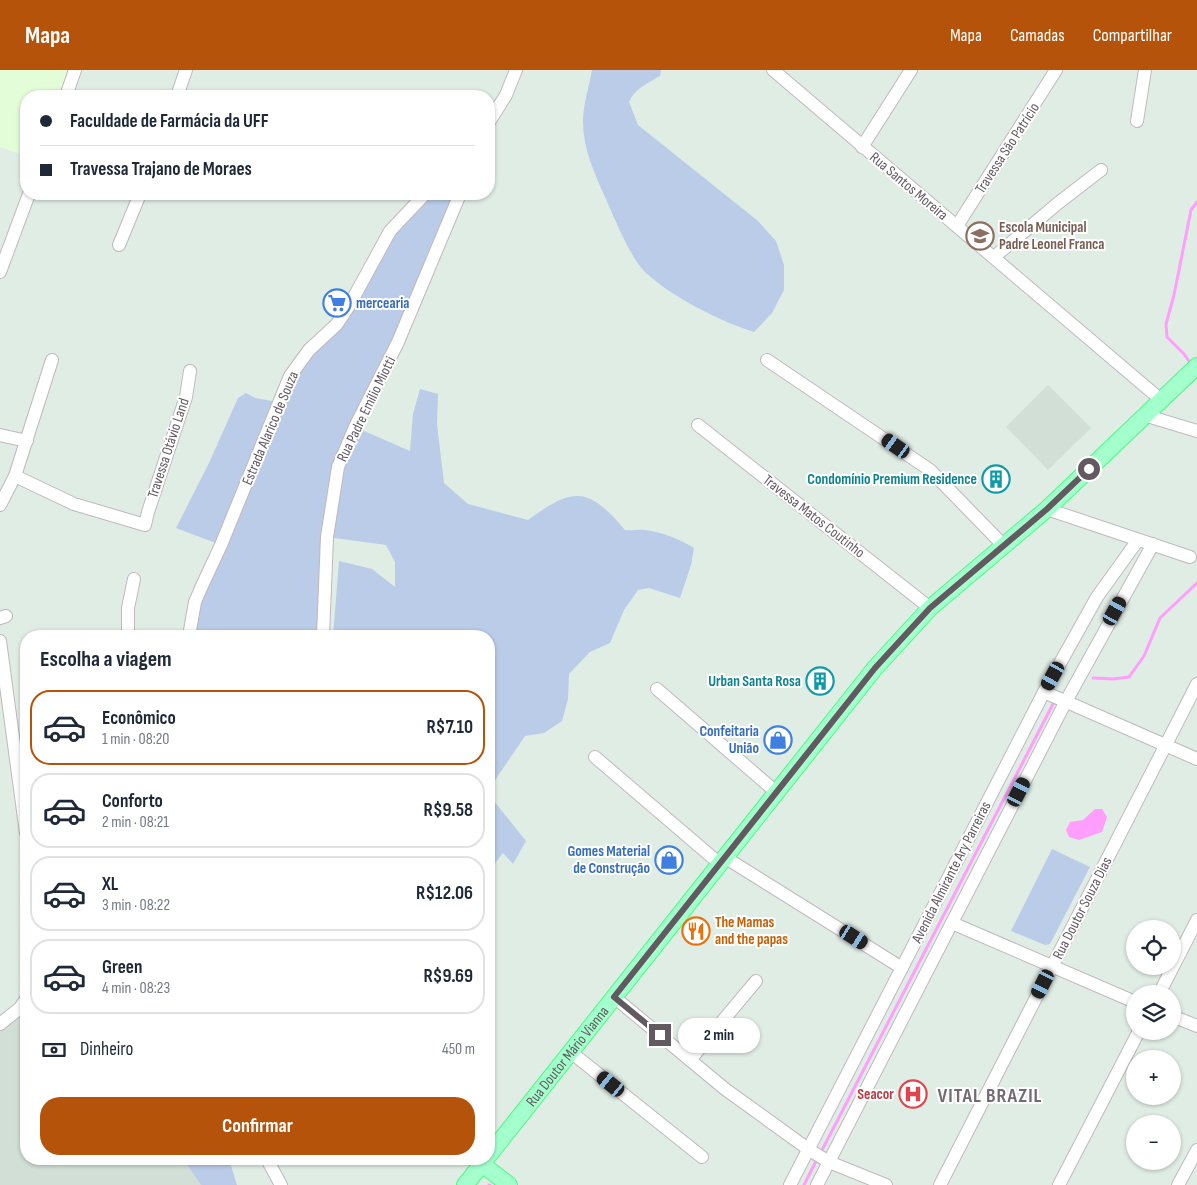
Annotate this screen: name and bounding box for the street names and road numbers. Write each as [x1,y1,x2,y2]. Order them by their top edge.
street label: Travessa São Patrício [971,99,1044,197]
street label: Rua Santos Moreira [866,148,952,225]
street label: Rua Padre Emílio Miotti [333,353,400,465]
street label: Estrada Alarico de Souza [238,368,303,488]
street label: Travessa Otávio Land [143,396,194,501]
street label: Travessa Matos Coutinho [759,471,869,562]
street label: Avenida Almirante Ary Parreiras [907,798,995,947]
street label: Rua Doutor Souza Dias [1048,854,1116,963]
street label: Rua Doutor Mário Vianna [522,1002,613,1111]

